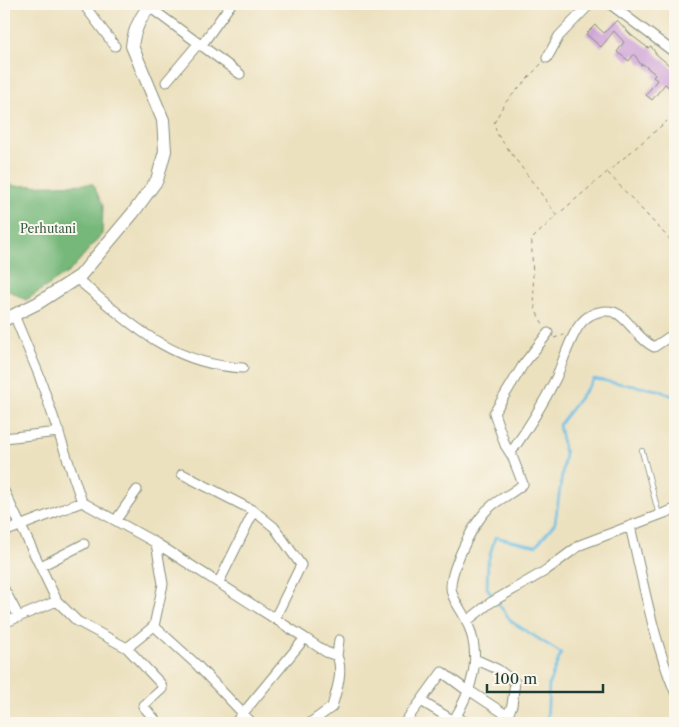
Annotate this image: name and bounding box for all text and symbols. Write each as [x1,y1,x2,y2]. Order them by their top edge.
park label: Perhutani [20,221,76,236]
scale bar [487,662,603,694]
text: 100 m [494,669,537,688]

